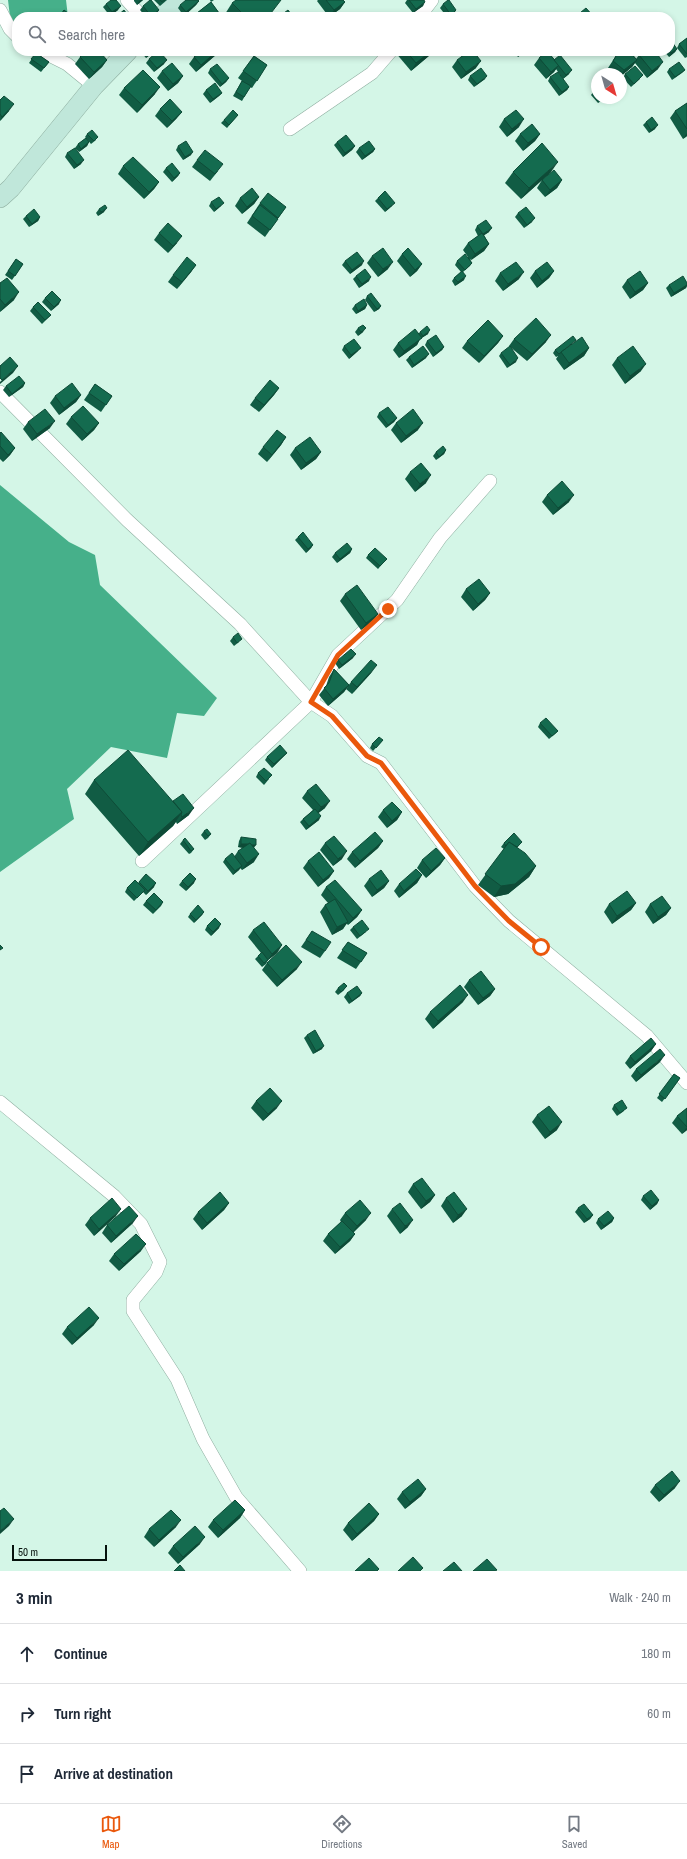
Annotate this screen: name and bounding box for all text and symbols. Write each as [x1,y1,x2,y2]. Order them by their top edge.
search box [12,12,675,56]
icon: search [26,23,48,45]
text: Search here [58,24,125,45]
north arrow [591,68,627,104]
route end [379,600,397,618]
route start [532,938,550,956]
scale bar [12,1543,107,1562]
text: 50 m [18,1545,38,1559]
text: 3 min [16,1586,52,1609]
text: Walk · 240 m [609,1589,671,1606]
icon: ahead [16,1643,38,1665]
text: Continue [54,1643,107,1664]
text: 180 m [641,1645,671,1662]
icon: right [16,1703,38,1725]
text: Turn right [54,1703,111,1724]
text: 60 m [647,1705,671,1722]
icon: arrive [16,1763,38,1785]
text: Arrive at destination [54,1763,173,1784]
tab: Map [100,1813,122,1851]
tab: Directions [321,1813,362,1851]
tab: Saved [562,1813,587,1851]

